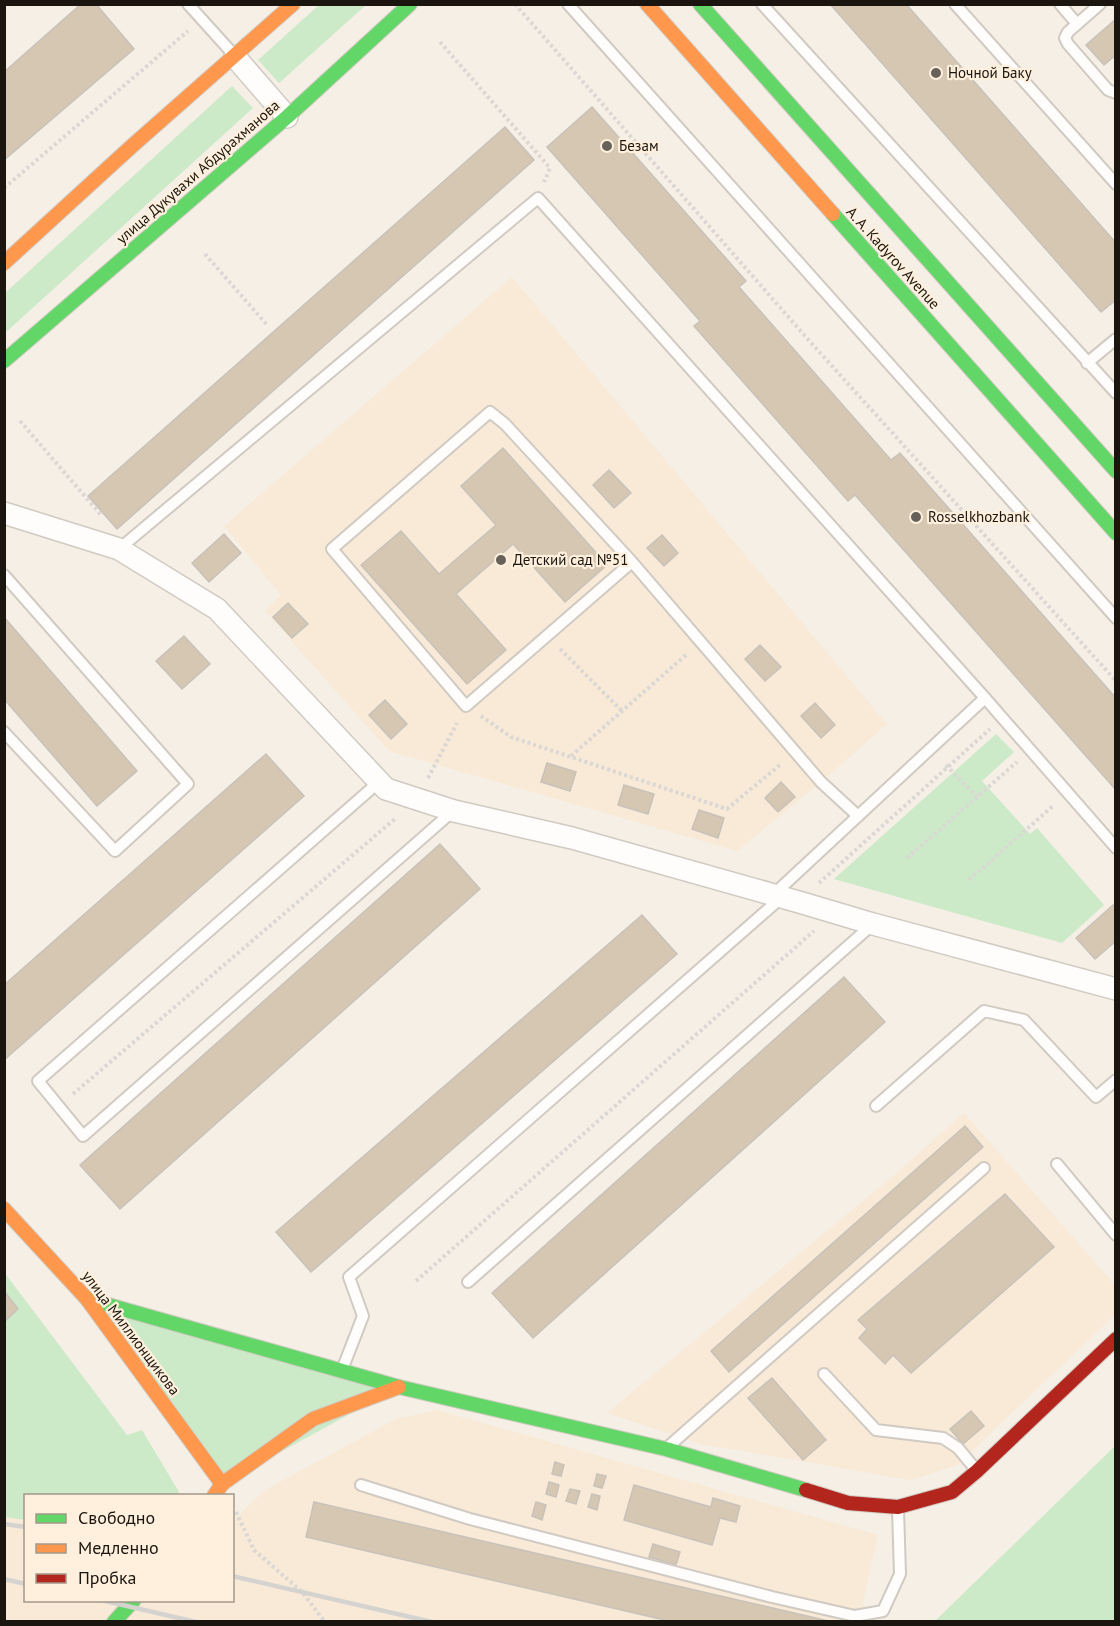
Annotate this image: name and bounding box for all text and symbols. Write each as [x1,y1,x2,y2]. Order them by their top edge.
place label: Ночной Баку [948,63,1032,82]
marker: Ночной Баку [929,66,943,80]
street label: улица Дукувахи Абдурахманова [112,95,283,248]
place label: Безам [619,136,659,155]
marker: Безам [600,139,614,153]
street label: A. A. Kadyrov Avenue [842,203,944,313]
place label: Rosselkhozbank [928,507,1031,526]
marker: Rosselkhozbank [909,510,923,524]
place label: Детский сад №51 [513,550,628,569]
marker: Детский сад №51 [494,553,508,567]
street label: улица Миллионщикова [78,1267,184,1399]
legend [24,1494,234,1602]
text: Свободно [78,1506,155,1529]
text: Медленно [78,1536,159,1559]
text: Пробка [78,1566,136,1589]

